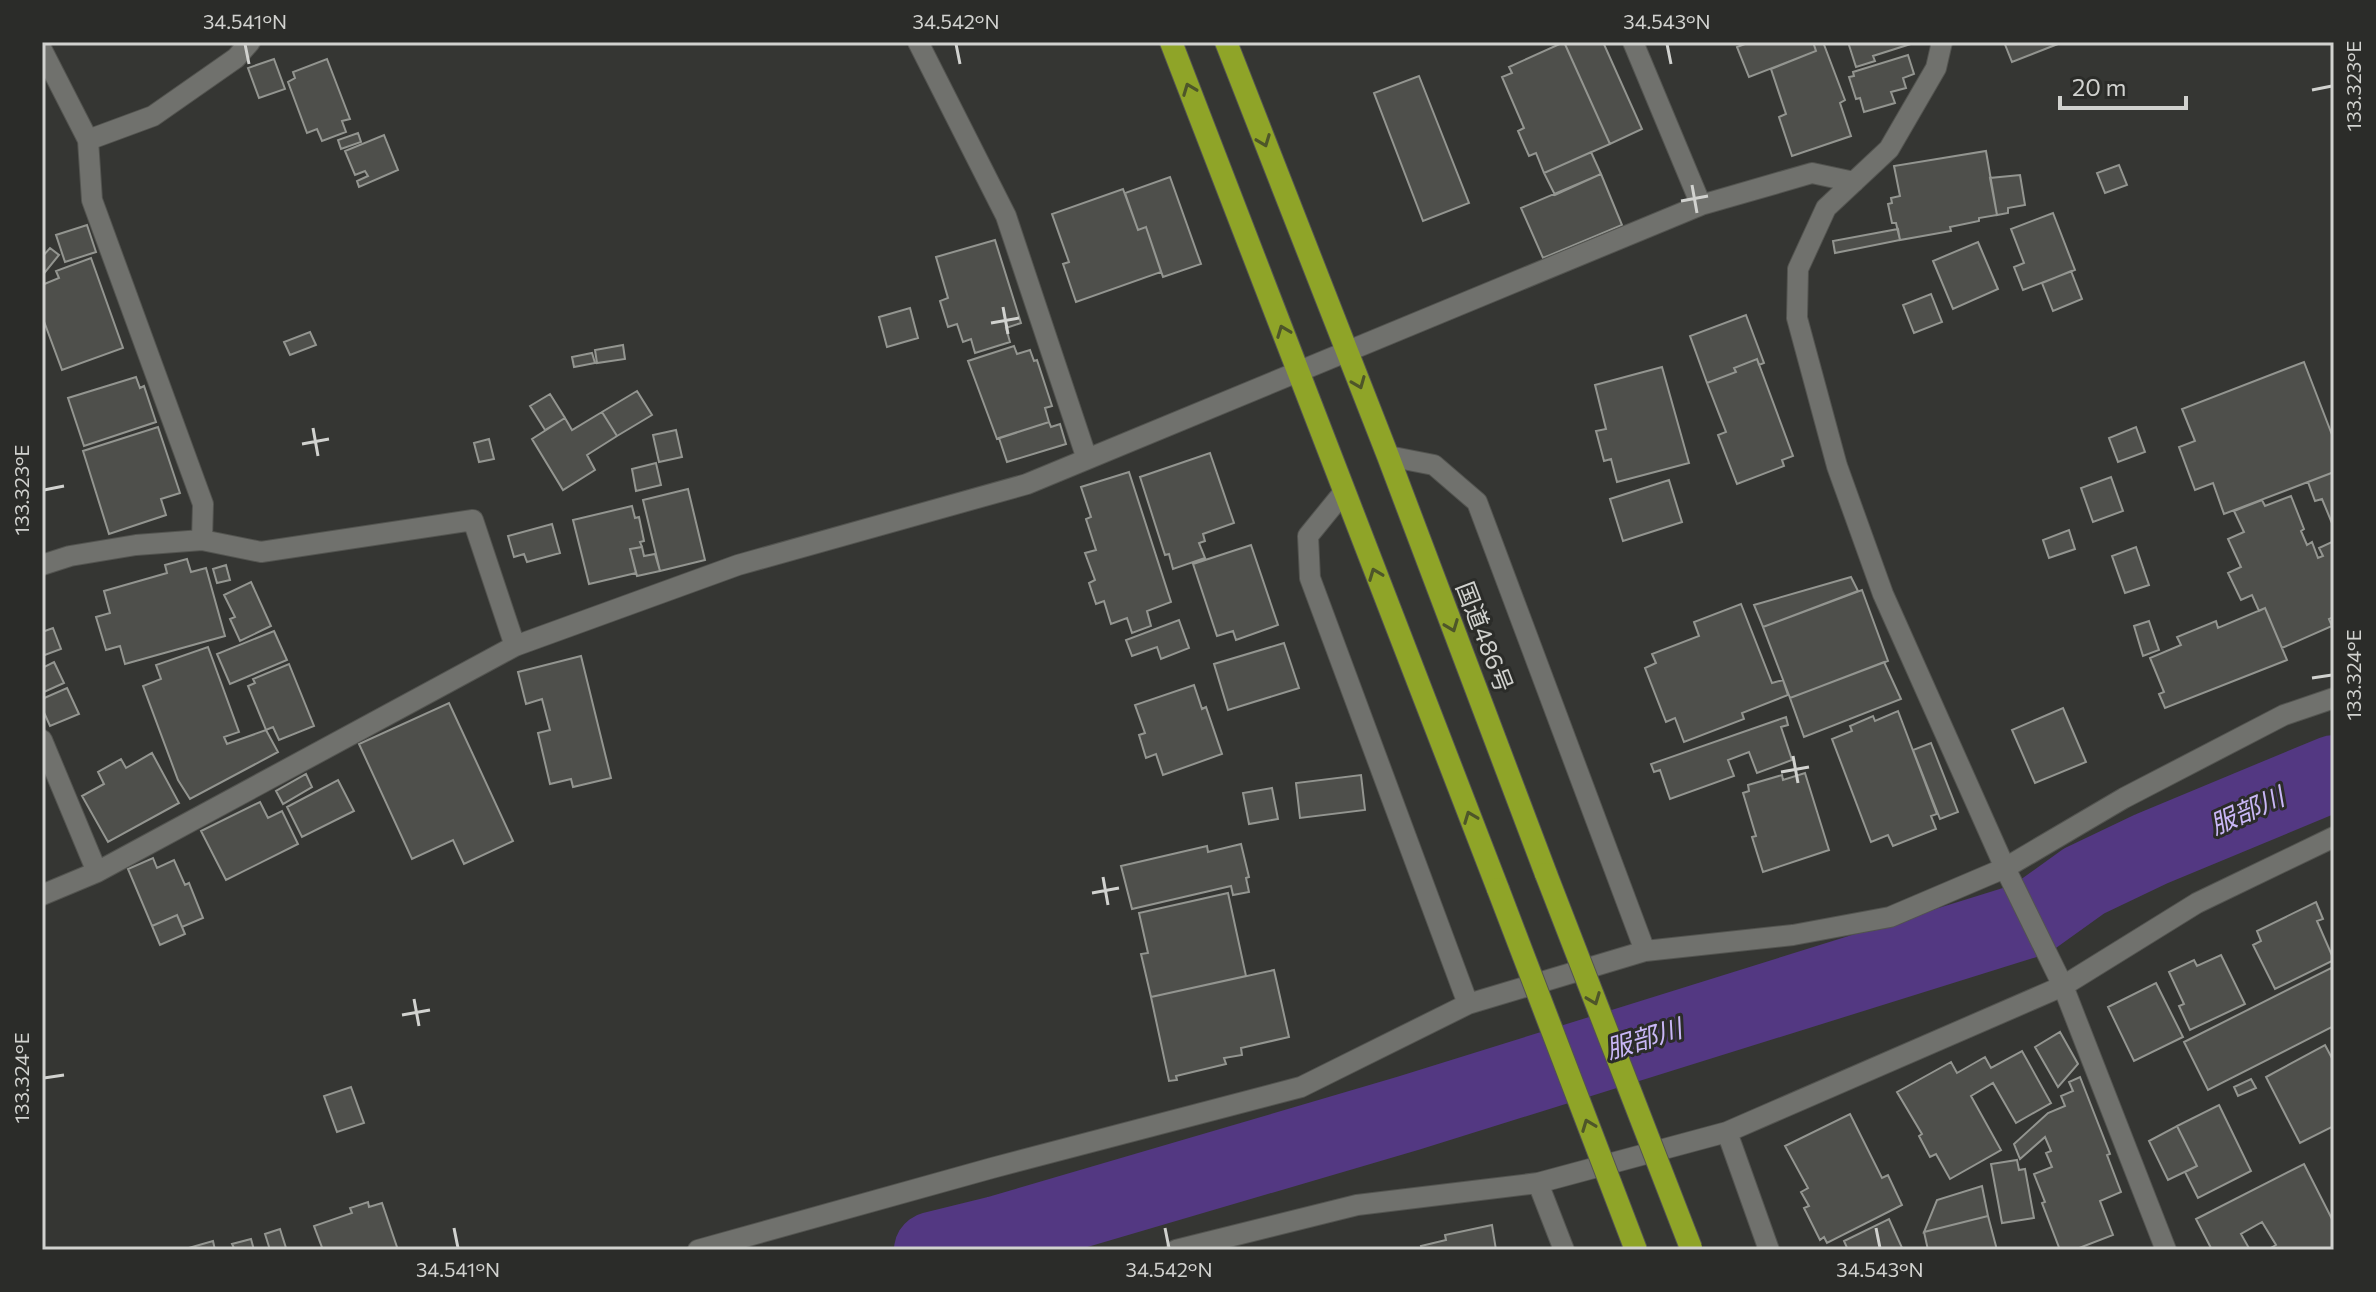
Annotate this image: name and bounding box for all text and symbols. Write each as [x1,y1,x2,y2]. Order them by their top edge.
text: 34.541°N [203,9,287,33]
text: 34.542°N [913,9,999,33]
text: 34.543°N [1623,9,1711,33]
text: 133.323°E [2341,41,2365,131]
scale bar [2060,60,2186,110]
text: 20 m [2072,72,2126,101]
one-way arrow [1182,83,1199,97]
one-way arrow [1254,133,1271,147]
one-way arrow [1276,325,1293,339]
one-way arrow [1349,375,1365,389]
text: 133.323°E [9,445,33,535]
one-way arrow [1368,568,1385,582]
street label: 国道486号 [1451,577,1520,696]
one-way arrow [1442,618,1459,632]
text: 133.324°E [2341,629,2365,721]
water label: 服部川 [2204,778,2291,840]
one-way arrow [1463,811,1479,825]
one-way arrow [1584,991,1601,1005]
water label: 服部川 [1602,1010,1688,1064]
text: 133.324°E [9,1032,33,1124]
one-way arrow [1581,1119,1598,1133]
text: 34.541°N [416,1257,500,1281]
text: 34.542°N [1126,1257,1212,1281]
text: 34.543°N [1836,1257,1924,1281]

